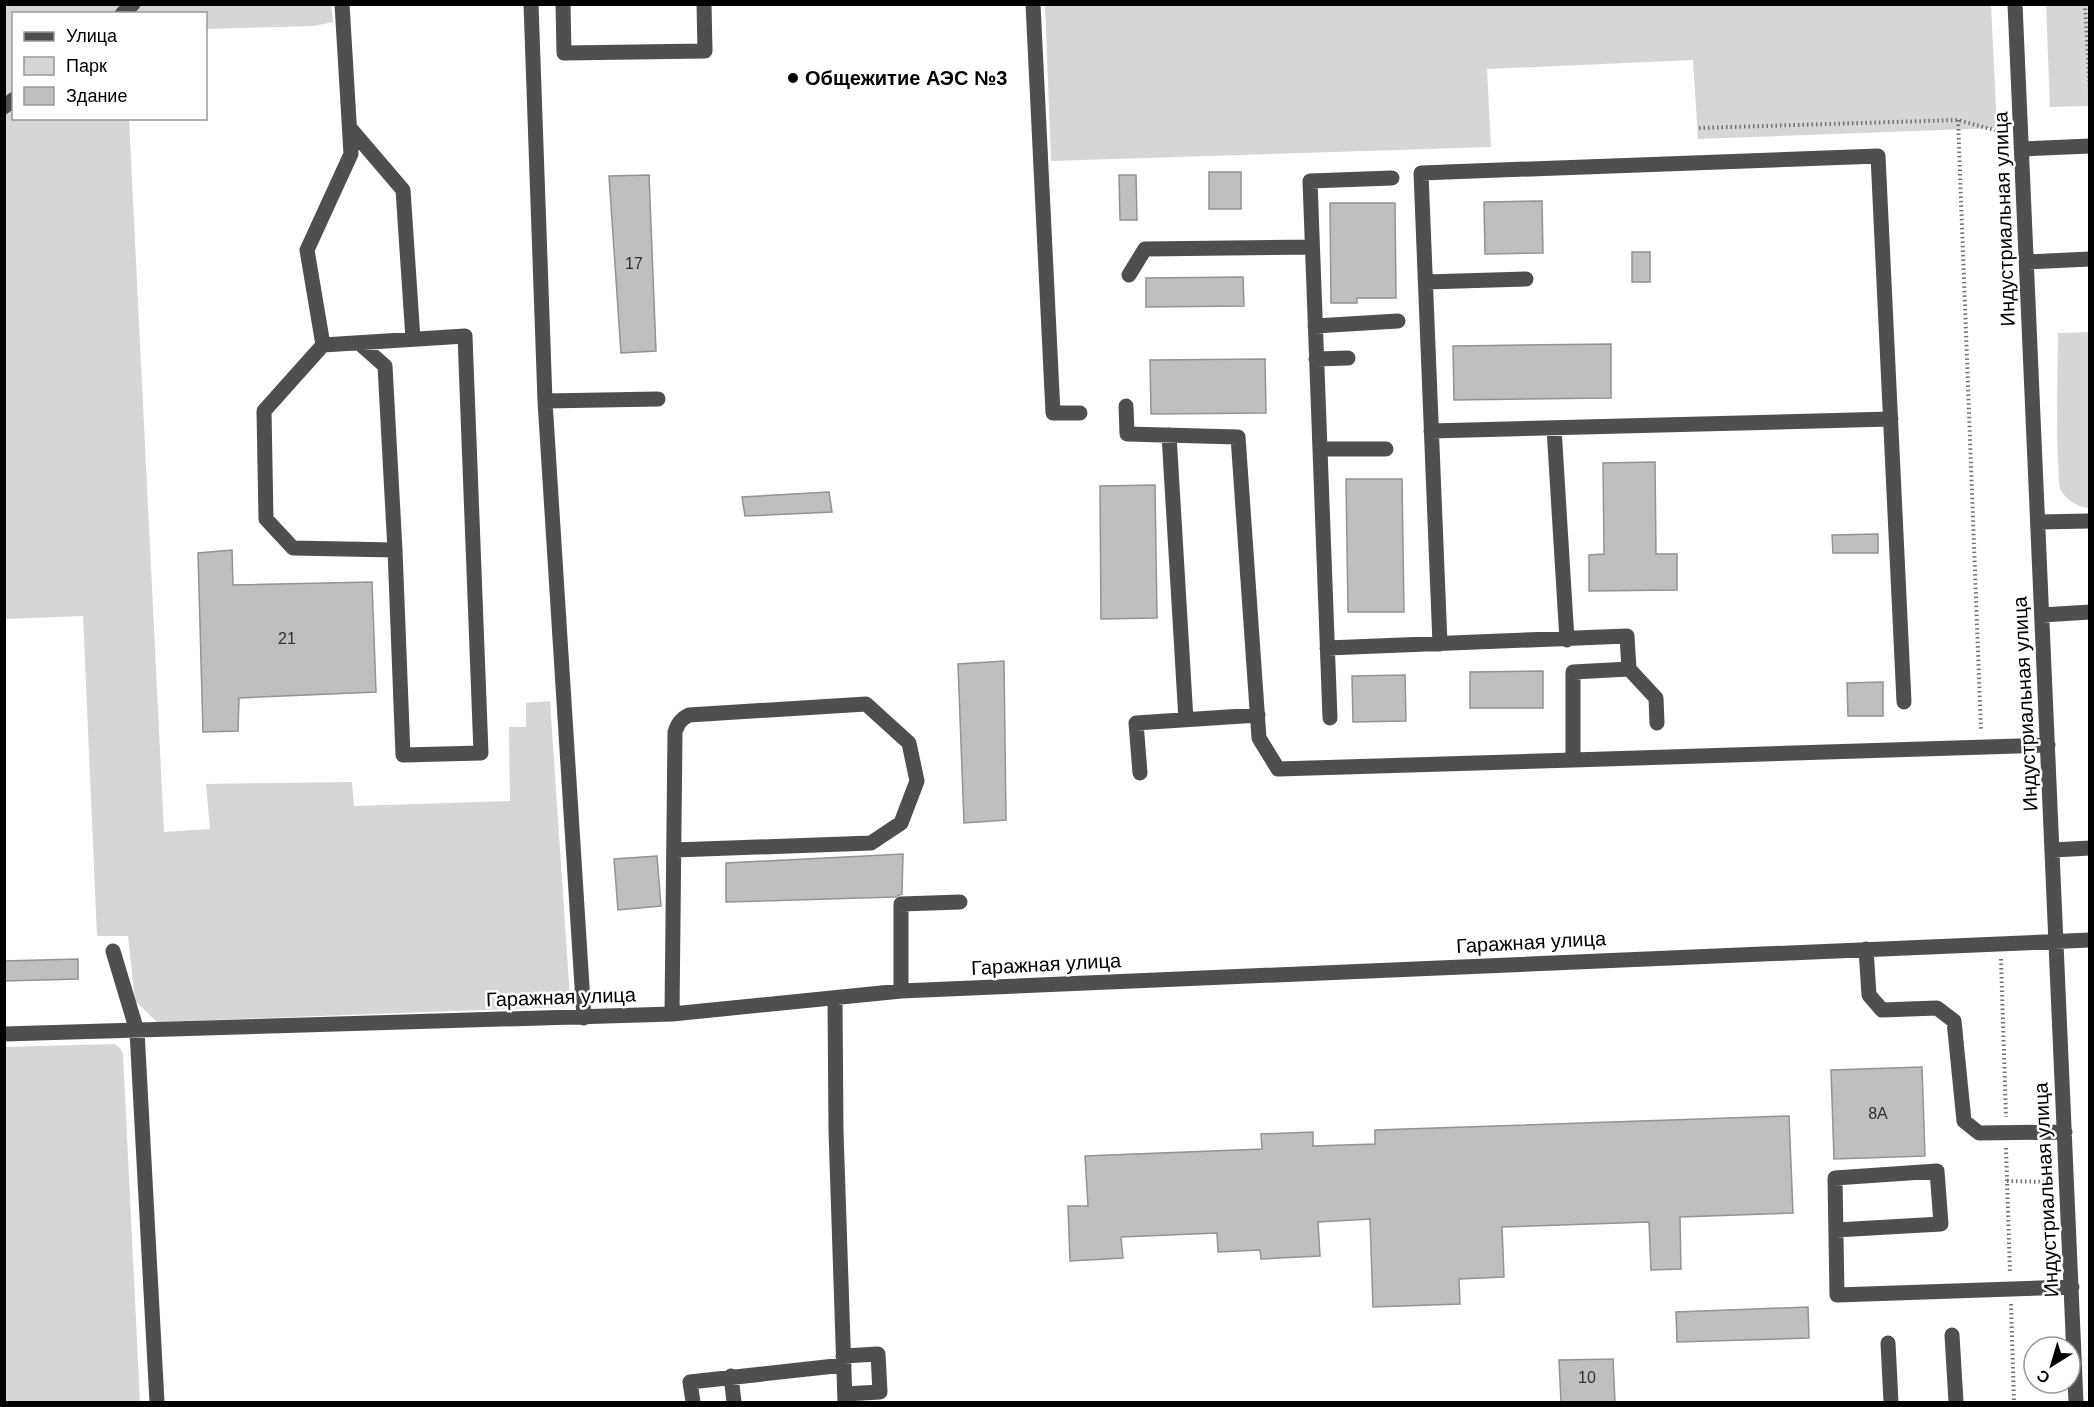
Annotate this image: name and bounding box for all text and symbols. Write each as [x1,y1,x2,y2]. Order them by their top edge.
legend [12,12,207,120]
text: Улица [66,26,118,46]
text: Парк [66,56,107,76]
place label: Общежитие АЭС №3 [805,67,1007,89]
marker: Общежитие АЭС №3 [786,71,800,85]
text: Здание [66,86,127,106]
street label: Индустриальная улица [1989,110,2019,327]
house number: 17 [625,255,643,272]
street label: Индустриальная улица [2008,595,2042,812]
house number: 21 [278,630,296,647]
street label: Гаражная улица [1456,927,1607,957]
street label: Гаражная улица [971,949,1122,979]
street label: Гаражная улица [486,983,637,1011]
street label: Индустриальная улица [2029,1081,2063,1298]
house number: 8А [1868,1105,1888,1122]
north arrow [2022,1335,2082,1395]
text: С [2033,1366,2053,1387]
house number: 10 [1578,1369,1596,1386]

